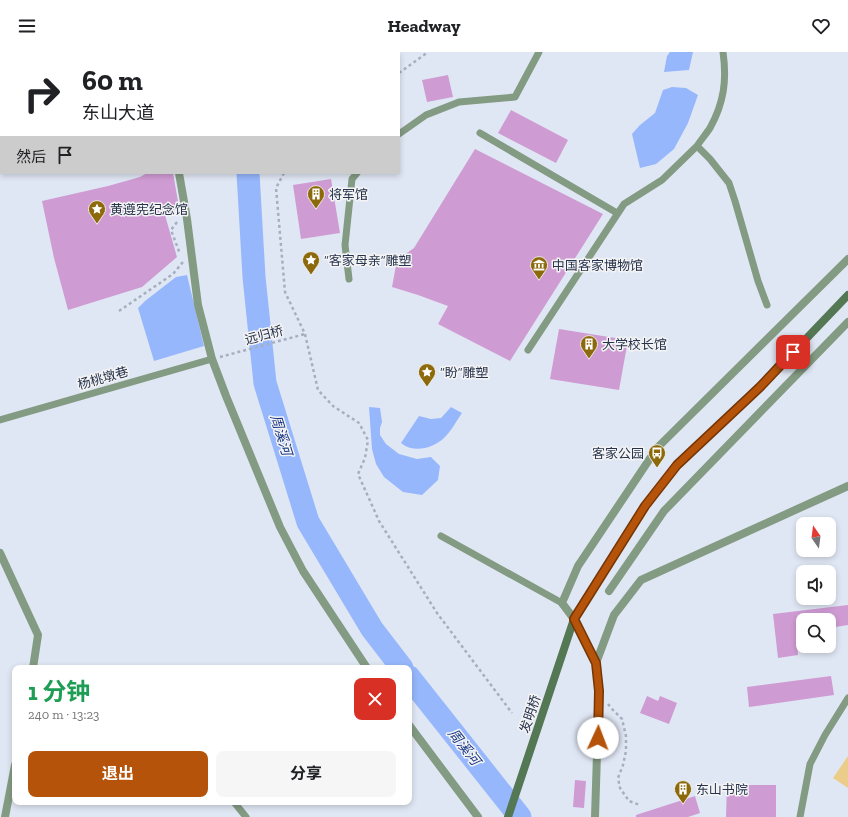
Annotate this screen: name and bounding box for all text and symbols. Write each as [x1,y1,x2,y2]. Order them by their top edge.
icon: menu [16,15,38,37]
text: Headway [387,15,461,37]
icon: heart [810,15,832,37]
text: 60 m [82,64,143,97]
icon: right [16,68,68,120]
text: 东山大道 [82,102,154,124]
icon: arrive [54,144,76,166]
text: 然后 [16,148,46,166]
building icon: 将军馆 [306,184,326,209]
place label: 将军馆 [329,187,368,202]
place icon: 黄遵宪纪念馆 [87,199,107,224]
place label: 黄遵宪纪念馆 [110,202,188,217]
place icon: “客家母亲”雕塑 [301,250,321,275]
place label: “客家母亲”雕塑 [324,253,411,268]
museum icon: 中国客家博物馆 [529,255,549,280]
place label: 中国客家博物馆 [552,258,643,273]
street label: 远归桥 [243,323,285,347]
building icon: 大学校长馆 [579,334,599,359]
pin [776,335,810,369]
place label: 大学校长馆 [602,337,667,352]
icon: arrive [782,341,804,363]
place icon: “盼”雕塑 [417,362,437,387]
street label: 杨桃墩巷 [76,364,130,392]
place label: “盼”雕塑 [440,365,488,380]
water label: 周溪河 [267,412,296,460]
bus stop icon: 客家公园 [647,443,667,468]
place label: 客家公园 [592,446,644,461]
north arrow [796,517,836,557]
map controls [796,517,836,653]
button: sound [796,565,836,605]
button: search [796,613,836,653]
text: 1 分钟 [28,677,90,706]
button: close [354,678,396,720]
street label: 发明桥 [517,693,543,735]
text: 240 m · 13:23 [28,707,99,722]
position arrow [577,717,619,759]
water label: 周溪河 [444,725,485,771]
button: 退出 [28,751,208,797]
button: 分享 [216,751,396,797]
building icon: 东山书院 [673,779,693,804]
place label: 东山书院 [696,782,748,797]

